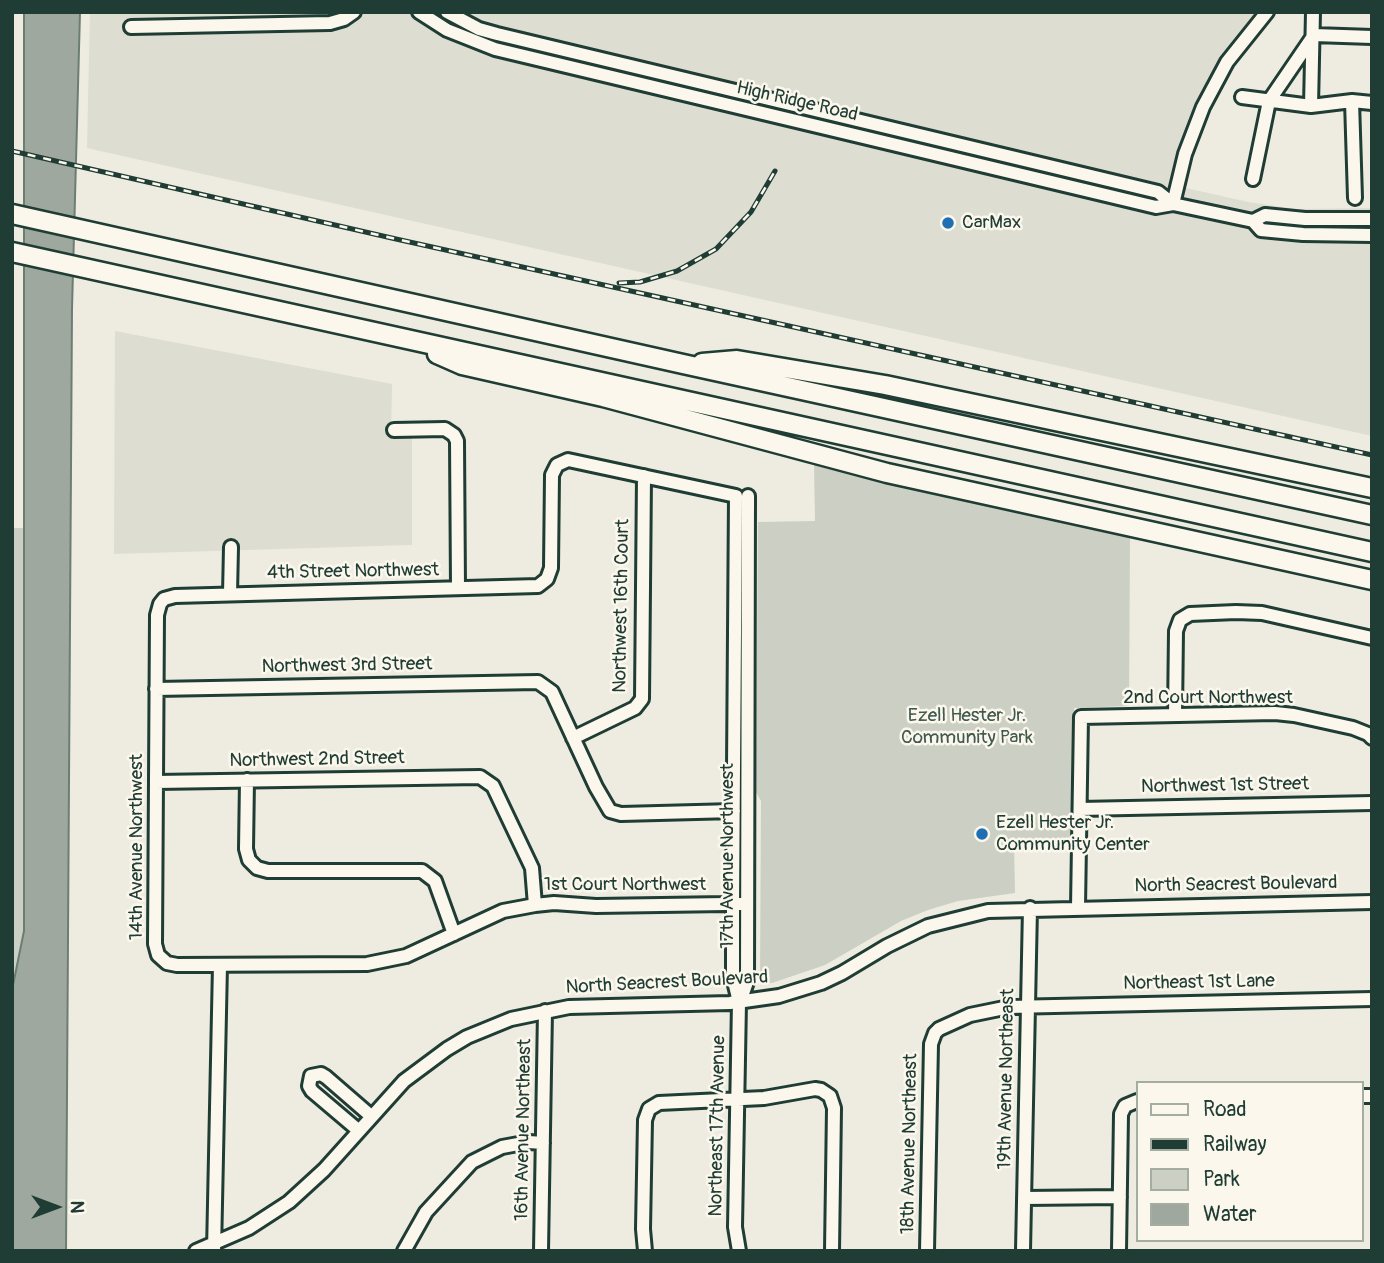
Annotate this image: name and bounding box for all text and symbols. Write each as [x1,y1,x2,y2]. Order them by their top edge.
street label: High Ridge Road [734,77,860,127]
place label: CarMax [962,212,1021,234]
marker: CarMax [940,215,956,231]
street label: Northwest 16th Court [609,519,635,693]
street label: 4th Street Northwest [267,559,439,585]
street label: Northwest 3rd Street [261,653,433,679]
street label: 2nd Court Northwest [1123,687,1293,709]
park label: Ezell Hester Jr. Community Park [901,705,1033,749]
street label: Northwest 2nd Street [229,747,405,773]
street label: 14th Avenue Northwest [126,754,148,940]
street label: 17th Avenue Northwest [717,763,739,949]
street label: Northwest 1st Street [1141,773,1309,799]
place label: Ezell Hester Jr. Community Center [996,812,1150,856]
marker: Ezell Hester Jr. Community Center [974,826,990,842]
street label: North Seacrest Boulevard [1134,872,1338,898]
street label: 1st Court Northwest [544,874,706,896]
street label: North Seacrest Boulevard [565,966,769,1000]
street label: Northeast 1st Lane [1123,970,1275,996]
street label: 19th Avenue Northeast [994,988,1020,1170]
street label: Northeast 17th Avenue [705,1035,731,1217]
street label: 16th Avenue Northeast [511,1039,537,1221]
street label: 18th Avenue Northeast [897,1053,923,1235]
legend [1136,1081,1363,1242]
text: Road [1203,1096,1247,1123]
text: Railway [1203,1131,1267,1158]
text: Park [1203,1166,1240,1193]
north arrow [21,1172,91,1242]
text: N [65,1201,89,1213]
text: Water [1203,1201,1256,1228]

